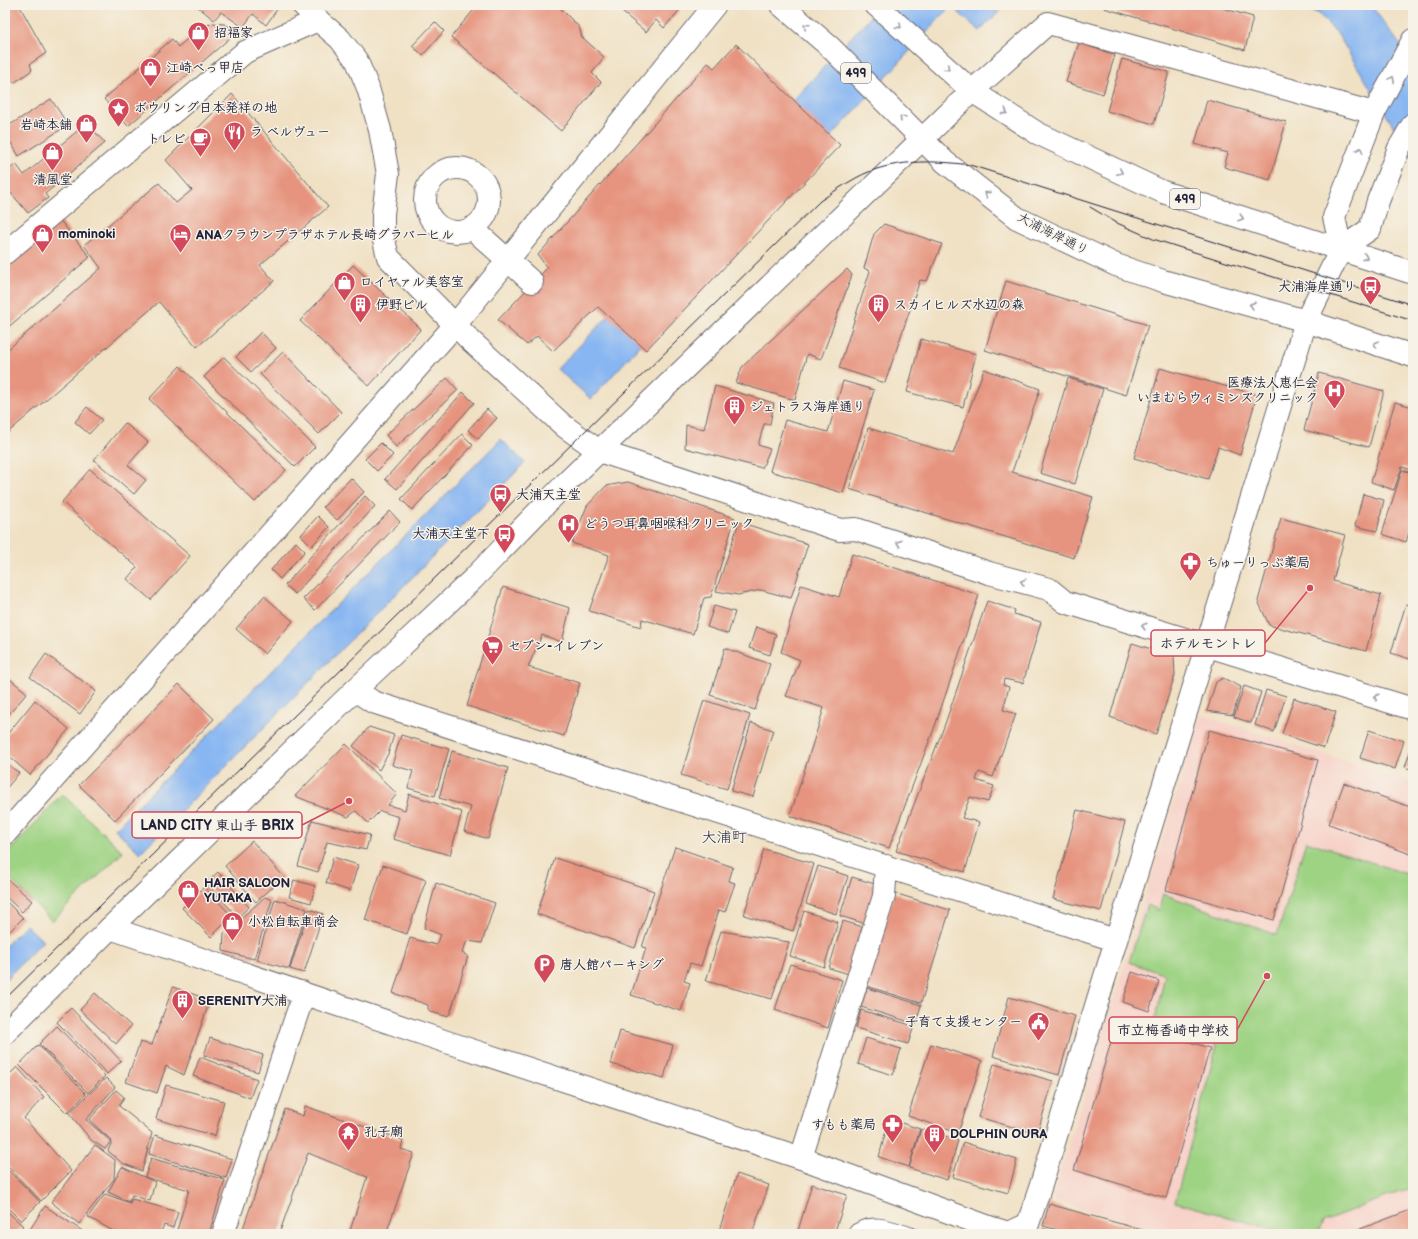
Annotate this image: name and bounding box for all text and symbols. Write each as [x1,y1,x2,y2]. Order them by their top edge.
shop icon: 招福家 [186,20,212,53]
one-way arrow [894,21,902,28]
one-way arrow [803,24,810,31]
place label: 招福家 [214,25,253,41]
shop icon: 江崎べっ甲店 [137,55,163,88]
place label: 江崎べっ甲店 [166,60,244,76]
road number: 499 [841,63,871,83]
one-way arrow [942,64,950,71]
one-way arrow [1388,76,1395,83]
place icon: ボウリング日本発祥の地 [106,95,132,128]
place label: ボウリング日本発祥の地 [134,100,277,116]
one-way arrow [1001,107,1008,115]
shop icon: 岩崎本舗 [74,112,100,145]
one-way arrow [899,115,907,123]
place label: 岩崎本舗 [20,117,72,133]
restaurant icon: ラ ベルヴュー [221,119,247,152]
place label: ラ ベルヴュー [250,124,330,140]
cafe icon: トレビ [188,126,214,159]
place label: トレビ [147,131,186,147]
shop icon: 清風堂 [40,139,66,172]
one-way arrow [1355,147,1363,154]
one-way arrow [1115,167,1123,175]
place label: 清風堂 [33,172,73,188]
road number: 499 [1170,189,1200,209]
one-way arrow [984,191,991,198]
street label: 大浦海岸通り [1015,209,1091,259]
one-way arrow [1238,213,1245,222]
shop icon: mominoki [30,221,56,254]
hotel icon: ANAクラウンプラザホテル長崎グラバーヒル [168,222,194,255]
place label: mominoki [58,226,115,242]
place label: ANAクラウンプラザホテル長崎グラバーヒル [195,227,454,243]
one-way arrow [1362,252,1369,261]
shop icon: ロイヤァル美容室 [332,269,358,302]
place label: ロイヤァル美容室 [360,274,464,290]
bus stop icon: 大浦海岸通り [1358,274,1384,307]
place label: 大浦海岸通り [1278,279,1356,295]
building icon: 伊野ビル [348,292,374,325]
building icon: スカイヒルズ水辺の森 [866,292,892,325]
place label: 伊野ビル [376,297,428,313]
place label: スカイヒルズ水辺の森 [894,297,1024,313]
one-way arrow [1249,301,1256,310]
one-way arrow [1373,340,1380,349]
place label: 医療法人恵仁会 いまむらウィミンズクリニック [1137,375,1318,406]
hospital icon: 医療法人恵仁会 いまむらウィミンズクリニック [1321,377,1347,410]
building icon: ジェトラス海岸通り [721,394,747,427]
place label: ジェトラス海岸通り [750,399,865,415]
bus stop icon: 大浦天主堂 [487,482,513,515]
place label: 大浦天主堂 [516,487,581,503]
hospital icon: どうつ耳鼻咽喉科クリニック [555,511,581,544]
place label: どうつ耳鼻咽喉科クリニック [584,516,754,532]
bus stop icon: 大浦天主堂下 [492,521,518,554]
place label: 大浦天主堂下 [412,526,490,542]
one-way arrow [896,540,903,548]
pharmacy icon: ちゅーりっぷ薬局 [1178,550,1204,583]
place label: ちゅーりっぷ薬局 [1206,555,1310,571]
one-way arrow [1020,579,1026,587]
one-way arrow [1141,622,1148,631]
callout: ホテルモントレ [1151,630,1265,656]
supermarket icon: セブン-イレブン [480,633,506,666]
text: ホテルモントレ [1159,635,1257,652]
place label: セブン-イレブン [508,638,604,654]
one-way arrow [1372,693,1379,702]
callout: LAND CITY 東山手 BRIX [132,812,302,838]
text: LAND CITY 東山手 BRIX [140,817,295,834]
district label: 大浦町 [701,828,747,847]
place label: HAIR SALOON YUTAKA [204,875,290,906]
shop icon: HAIR SALOON YUTAKA [176,877,202,910]
shop icon: 小松自転車商会 [219,909,245,942]
place label: 小松自転車商会 [248,914,339,930]
parking icon: 唐人館パーキング [531,952,557,985]
place label: 唐人館パーキング [560,957,664,973]
building icon: SERENITY大浦 [169,988,195,1021]
place label: SERENITY大浦 [198,993,287,1009]
public building icon: 子育て支援センター [1025,1009,1051,1042]
place label: 子育て支援センター [905,1014,1022,1030]
callout: 市立梅香崎中学校 [1109,1017,1237,1043]
text: 市立梅香崎中学校 [1117,1022,1229,1039]
pharmacy icon: すもも薬局 [879,1112,905,1145]
place label: すもも薬局 [811,1117,876,1133]
temple icon: 孔子廟 [335,1119,361,1152]
building icon: DOLPHIN OURA [921,1121,947,1154]
place label: 孔子廟 [364,1124,403,1140]
place label: DOLPHIN OURA [950,1126,1047,1142]

